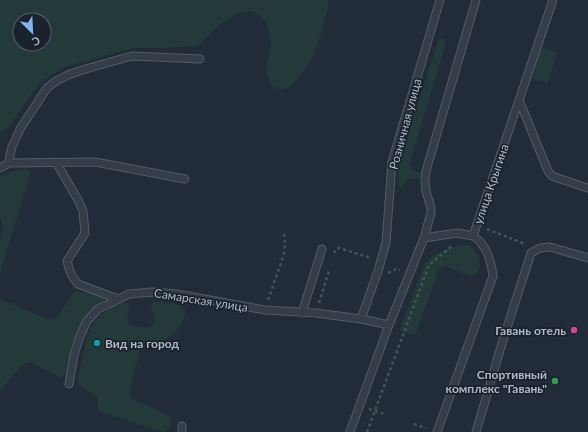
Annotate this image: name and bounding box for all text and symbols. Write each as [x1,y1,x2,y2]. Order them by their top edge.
north arrow [12,12,52,52]
text: С [30,34,42,49]
street label: Розничная улица [386,77,424,171]
street label: улица Крыгина [470,142,512,226]
street label: Самарская улица [153,285,249,315]
place label: Гавань отель [495,323,566,338]
marker: Гавань отель [569,325,579,335]
place label: Вид на город [105,336,179,351]
marker: Вид на город [92,338,102,348]
place label: Спортивный комплекс "Гавань" [446,367,547,396]
marker: Спортивный комплекс "Гавань" [550,376,560,386]

